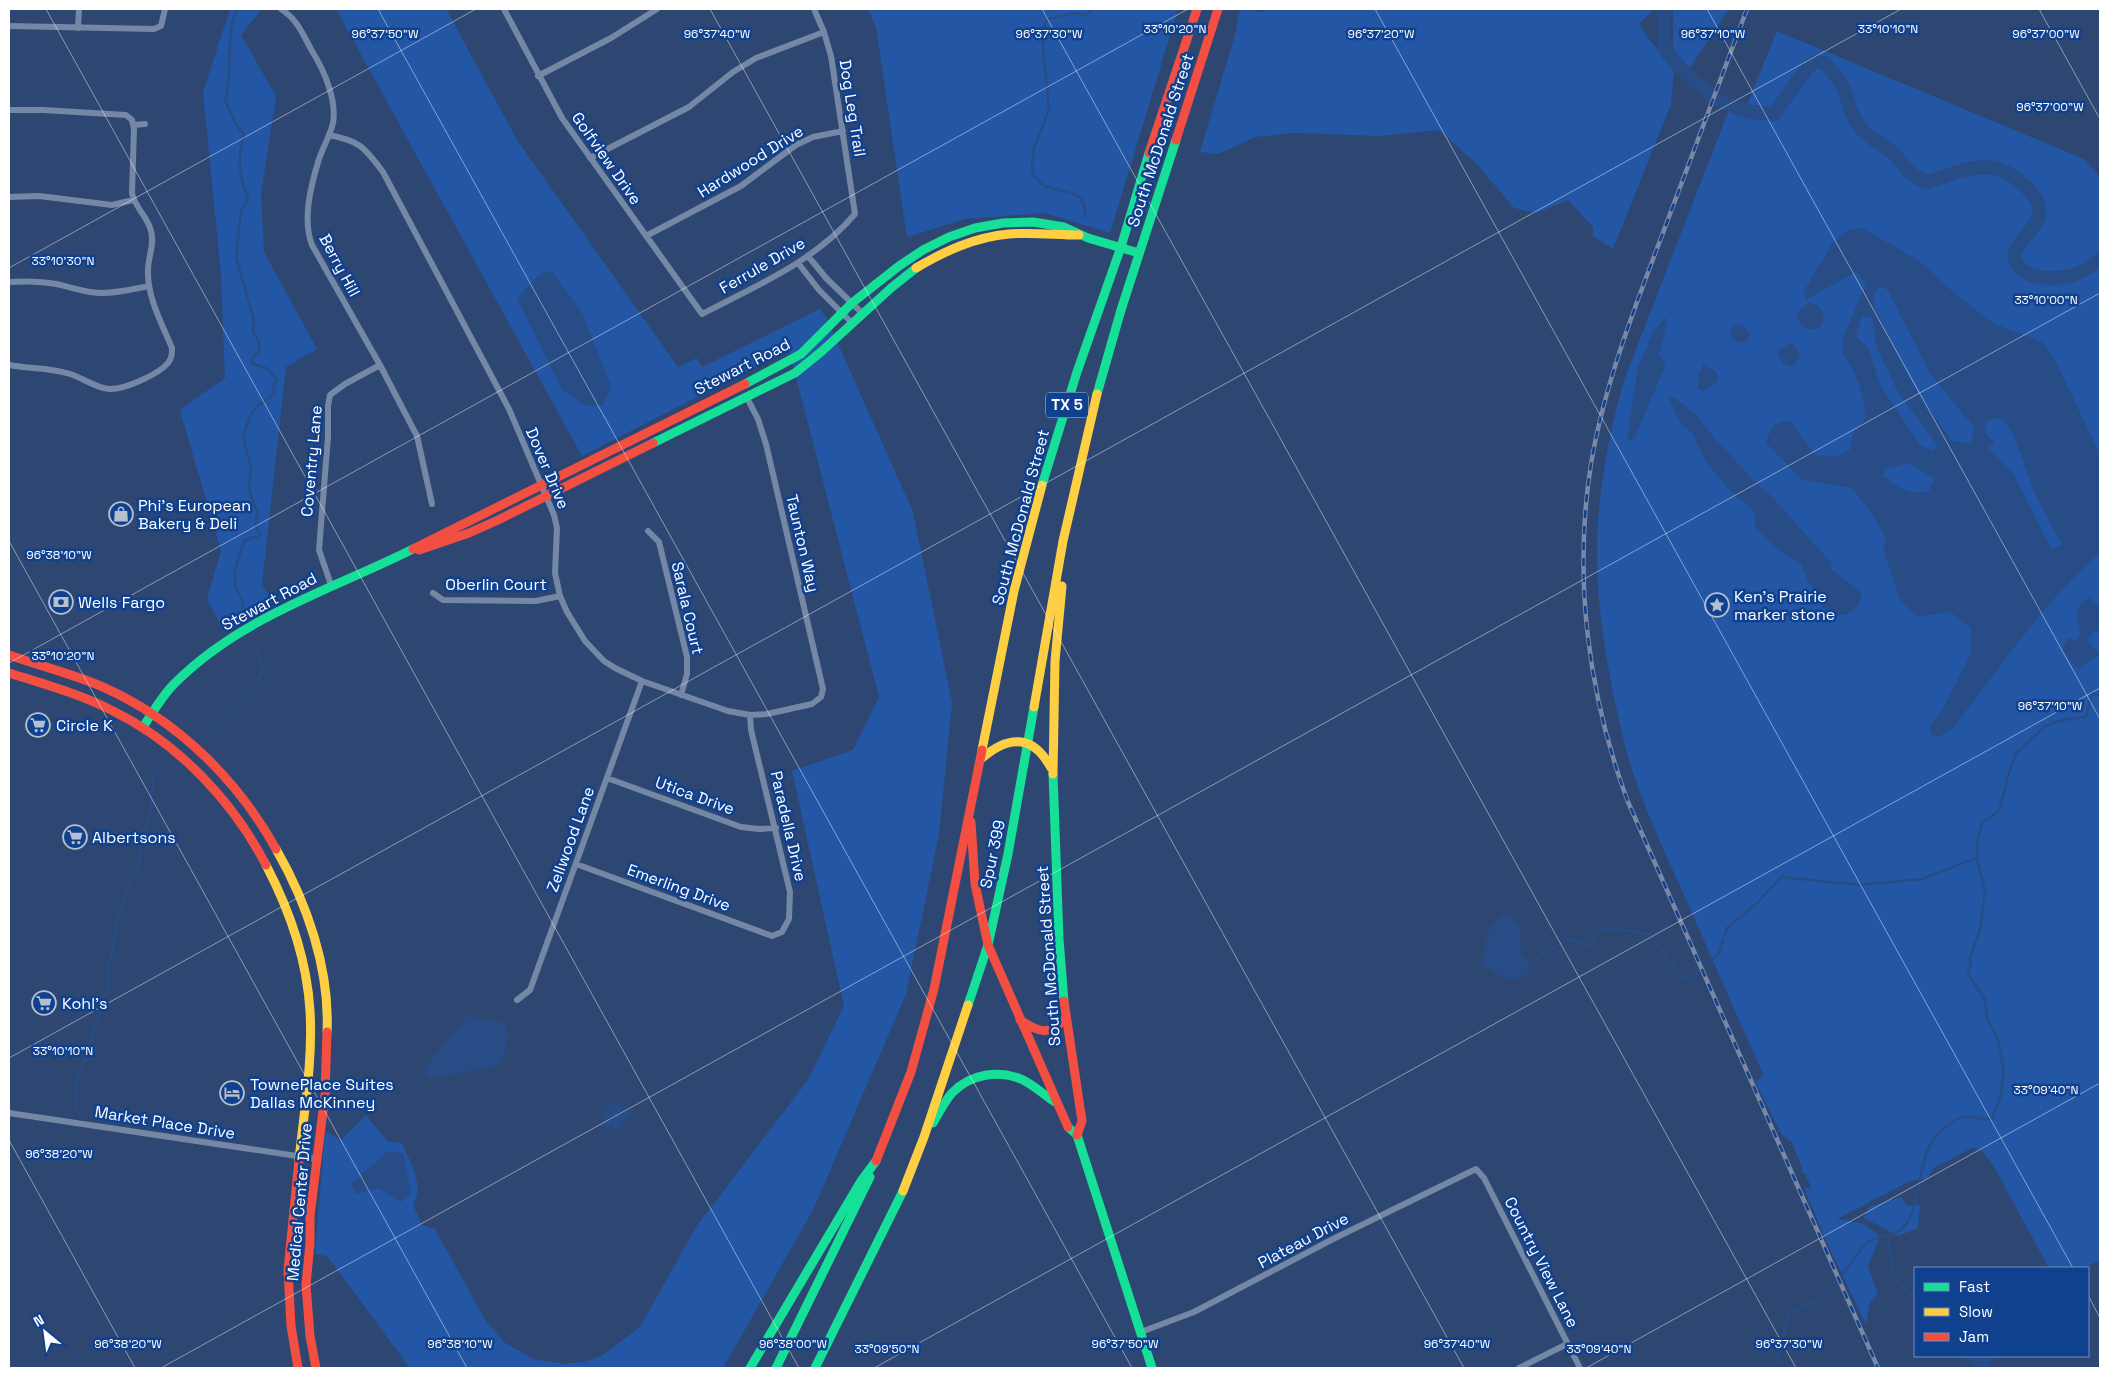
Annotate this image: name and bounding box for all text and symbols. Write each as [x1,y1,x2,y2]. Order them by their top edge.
text: 33°10'20"N [1144,21,1206,37]
text: 33°10'10"N [1858,21,1918,37]
text: 96°37'50"W [352,26,419,42]
text: 96°37'40"W [684,26,751,42]
text: 96°37'30"W [1016,26,1083,42]
text: 96°37'20"W [1348,26,1415,42]
text: 96°37'10"W [1681,26,1746,42]
text: 96°37'00"W [2012,26,2080,42]
street label: South McDonald Street [1123,51,1198,229]
street label: Dog Leg Trail [834,58,871,158]
text: 96°37'00"W [2016,99,2084,115]
street label: Golfview Drive [567,108,646,209]
street label: Hardwood Drive [693,120,807,202]
street label: Berry Hill [314,230,365,300]
street label: Ferrule Drive [716,232,809,298]
text: 33°10'30"N [32,253,94,269]
text: 33°10'00"N [2014,292,2078,308]
street label: Stewart Road [691,333,794,400]
road number: TX 5 [1046,392,1088,418]
street label: Coventry Lane [296,404,327,518]
street label: Dover Drive [521,424,574,512]
street label: South McDonald Street [987,427,1054,607]
street label: Taunton Way [781,492,824,594]
place label: Phi's European Bakery & Deli [138,495,251,534]
shop icon: Phi's European Bakery & Deli [108,501,134,527]
text: 96°38'10"W [26,547,92,563]
street label: Sarala Court [667,560,708,657]
street label: Stewart Road [218,568,320,635]
street label: Oberlin Court [445,574,547,595]
place label: Ken's Prairie marker stone [1734,586,1835,625]
bank icon: Wells Fargo [48,589,74,615]
place label: Wells Fargo [78,592,165,613]
place icon: Ken's Prairie marker stone [1704,592,1730,618]
text: 33°10'20"N [32,648,94,664]
text: 96°37'10"W [2018,698,2083,714]
supermarket icon: Circle K [25,712,51,738]
place label: Circle K [56,715,113,736]
street label: Paradella Drive [766,769,811,883]
street label: Utica Drive [652,771,737,820]
street label: Zellwood Lane [542,784,599,895]
street label: Spur 399 [975,818,1010,890]
supermarket icon: Albertsons [62,824,88,850]
place label: Albertsons [92,827,176,848]
street label: Emerling Drive [624,859,733,916]
street label: South McDonald Street [1032,865,1065,1047]
supermarket icon: Kohl's [31,990,57,1016]
place label: Kohl's [62,993,107,1014]
text: 33°10'10"N [33,1043,93,1059]
place label: TownePlace Suites Dallas McKinney [250,1074,394,1113]
hotel icon: TownePlace Suites Dallas McKinney [219,1080,245,1106]
text: 33°09'40"N [2014,1082,2078,1098]
street label: Market Place Drive [93,1101,237,1144]
street label: Medical Center Drive [282,1122,317,1282]
text: 96°38'20"W [25,1146,93,1162]
street label: Country View Lane [1500,1193,1584,1331]
street label: Plateau Drive [1254,1208,1352,1273]
legend [1914,1267,2089,1357]
text: Fast [1959,1277,1990,1296]
text: Slow [1959,1302,1993,1321]
north arrow [20,1307,70,1357]
text: N [30,1310,47,1331]
text: Jam [1959,1327,1989,1346]
text: 96°38'20"W [94,1336,162,1352]
text: 96°38'10"W [427,1336,493,1352]
text: 96°38'00"W [759,1336,827,1352]
text: 96°37'50"W [1092,1336,1159,1352]
text: 96°37'40"W [1424,1336,1491,1352]
text: 96°37'30"W [1756,1336,1823,1352]
text: 33°09'50"N [854,1341,920,1357]
text: 33°09'40"N [1567,1341,1631,1357]

